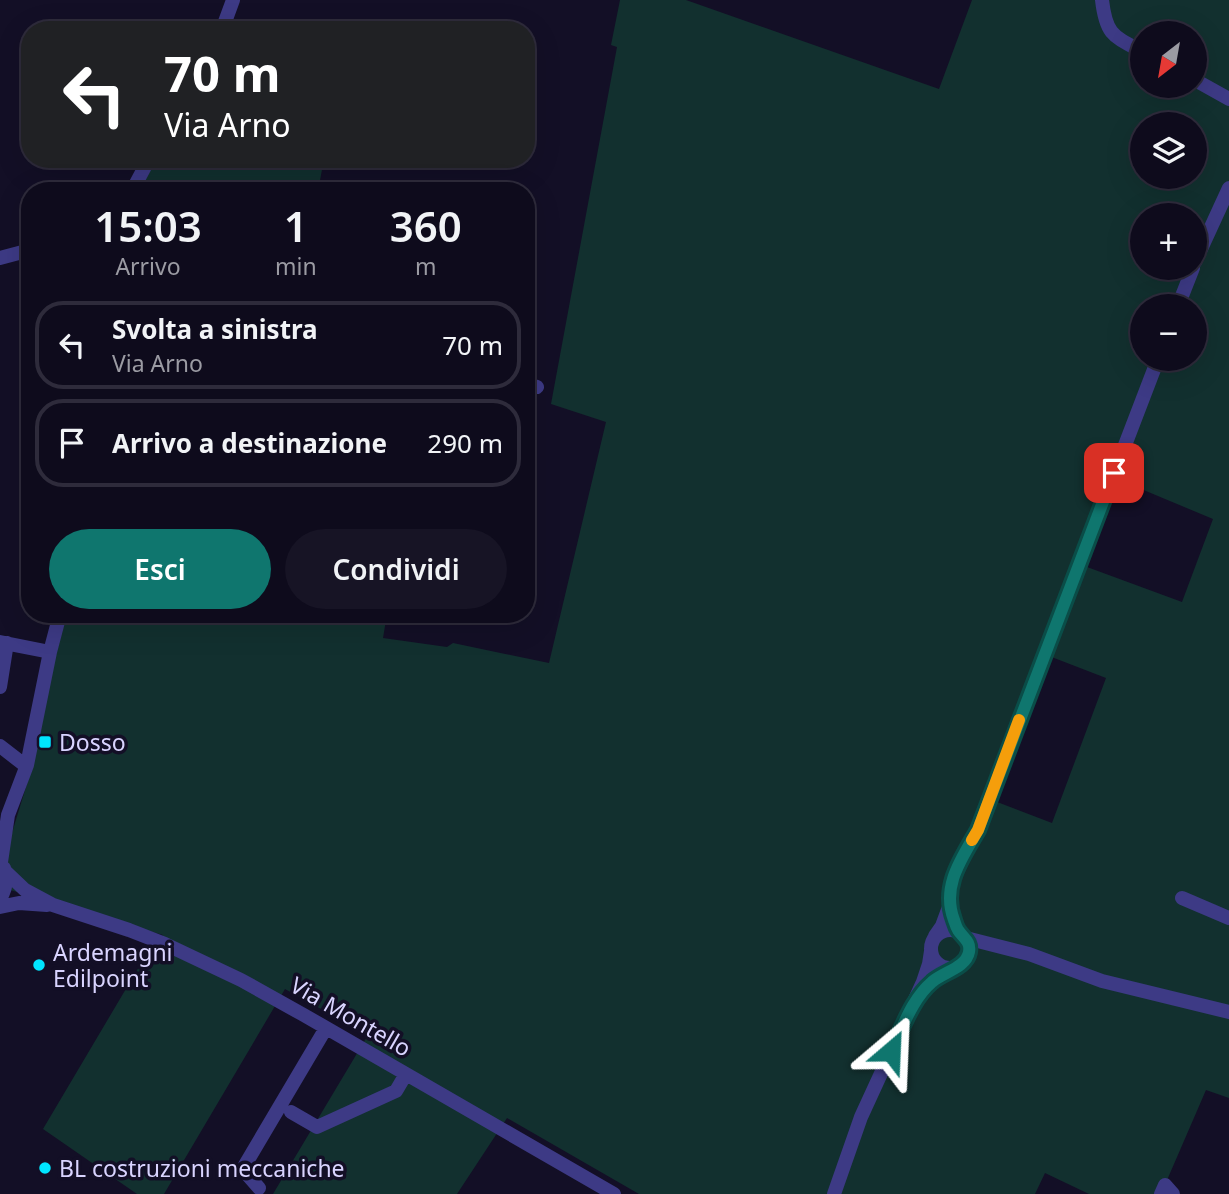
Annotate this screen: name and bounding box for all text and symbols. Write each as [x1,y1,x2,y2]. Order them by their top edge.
north arrow [1130,21,1208,98]
map controls [1130,21,1207,371]
text: 70 m [164,40,281,106]
icon: left [49,49,140,140]
text: Via Arno [164,103,291,146]
button: layers [1130,112,1207,189]
text: 15:03 [94,197,202,254]
text: 1 [284,197,308,254]
text: 360 [390,197,462,254]
button: + [1130,203,1207,280]
text: Arrivo [115,250,181,282]
text: min [275,250,317,282]
text: m [415,250,437,282]
button: − [1130,294,1207,371]
text: Svolta a sinistra [112,311,318,347]
icon: left [53,326,91,364]
text: 70 m [442,327,503,363]
text: Via Arno [112,347,203,379]
icon: arrive [53,424,91,462]
text: Arrivo a destinazione [112,425,387,461]
text: 290 m [427,425,503,461]
pin [1084,443,1144,503]
icon: arrive [1095,454,1133,492]
button: Esci [49,529,271,609]
button: Condividi [285,529,507,609]
place label: Dosso [59,726,126,758]
marker: Dosso [37,734,53,750]
place label: Ardemagni Edilpoint [53,936,173,994]
marker: Ardemagni Edilpoint [31,957,47,973]
street label: Via Montello [285,968,417,1064]
position arrow [854,1014,928,1088]
place label: BL costruzioni meccaniche [59,1152,345,1184]
marker: BL costruzioni meccaniche [37,1160,53,1176]

